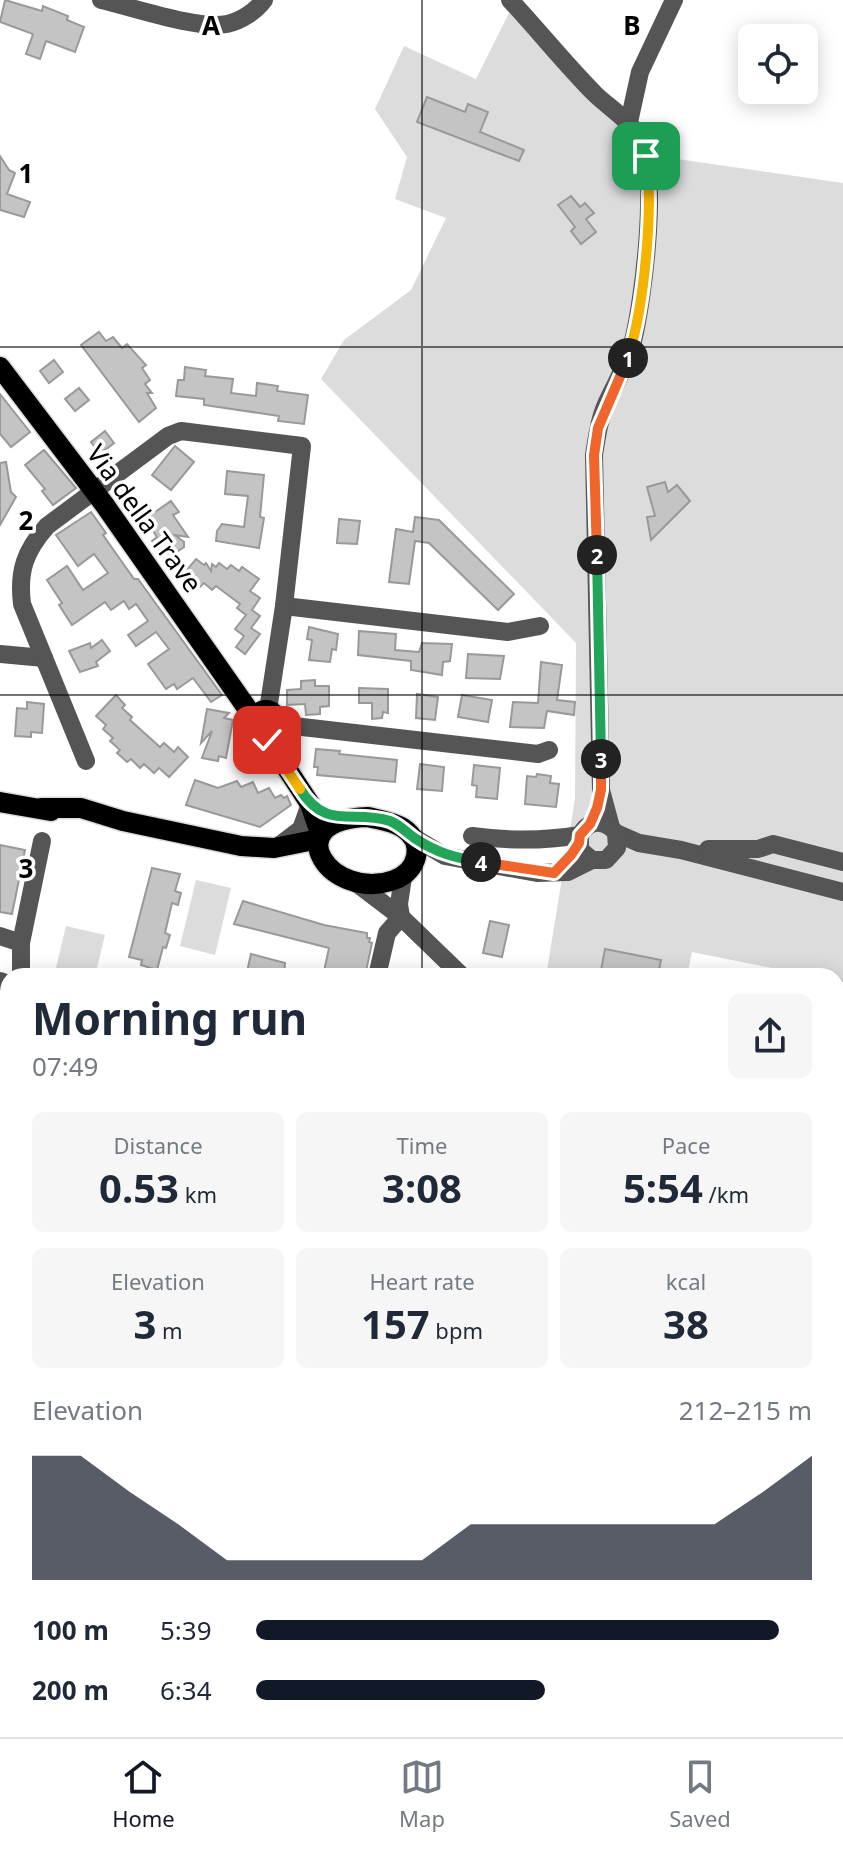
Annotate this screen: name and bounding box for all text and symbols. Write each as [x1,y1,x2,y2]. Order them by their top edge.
text: A [202,7,220,43]
text: B [623,7,641,43]
map controls [738,24,818,104]
button: locate [738,24,818,104]
pin [612,122,680,190]
icon: arrive [624,134,668,178]
text: 1 [19,155,33,191]
pin: 1 [608,338,648,378]
text: 1 [622,343,634,373]
street label: Via della Trave [79,437,211,599]
text: 2 [19,502,34,538]
pin: 2 [577,535,617,575]
text: 2 [591,540,603,570]
pin [233,706,301,774]
icon: check [245,718,289,762]
pin: 3 [581,739,621,779]
text: 3 [595,744,607,774]
pin: 4 [461,842,501,882]
text: 4 [475,847,487,877]
text: 3 [19,850,33,886]
text: Morning run [32,988,307,1048]
button: share [728,994,812,1078]
text: 07:49 [32,1048,98,1084]
text: Distance [113,1130,203,1160]
text: Time [397,1130,447,1160]
text: Pace [662,1130,710,1160]
text: 0.53 [99,1160,179,1215]
text: 3:08 [382,1160,462,1215]
text: 5:54 [623,1160,703,1215]
text: km [179,1179,217,1209]
text: /km [703,1179,749,1209]
text: Elevation [111,1266,205,1296]
text: Heart rate [369,1266,475,1296]
text: kcal [666,1266,706,1296]
text: 3 [133,1296,156,1351]
text: 157 [361,1296,430,1351]
text: 38 [663,1296,709,1351]
text: m [156,1315,183,1345]
text: bpm [430,1315,483,1345]
text: Elevation [32,1392,143,1428]
text: 212–215 m [679,1392,812,1428]
text: 100 m [32,1612,109,1648]
text: 5:39 [160,1612,212,1648]
text: 200 m [32,1672,109,1708]
text: 6:34 [160,1672,212,1708]
tab: Home [112,1755,175,1833]
tab: Map [399,1755,445,1833]
tab: Saved [669,1755,731,1833]

